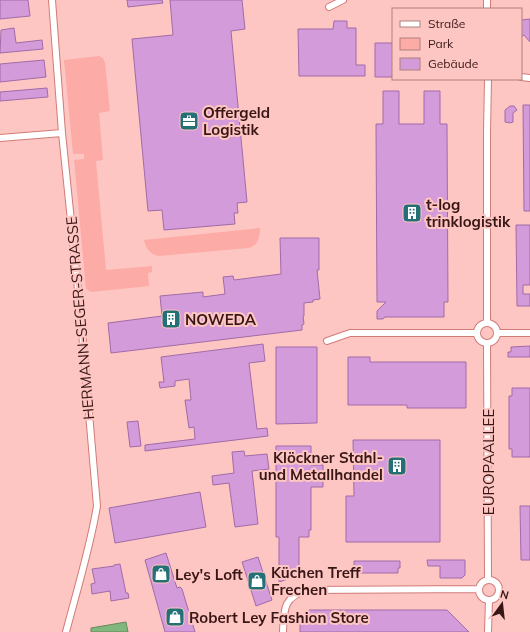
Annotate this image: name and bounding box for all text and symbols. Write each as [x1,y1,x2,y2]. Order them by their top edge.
legend [392,8,522,80]
text: Straße [428,16,465,31]
text: Park [428,36,454,51]
text: Gebäude [428,56,478,71]
place label: Offergeld Logistik [203,103,270,139]
office icon: Offergeld Logistik [178,110,200,132]
place label: t-log trinklogistik [426,195,511,231]
building icon: t-log trinklogistik [401,202,423,224]
street label: HERMANN-SEGER-STRASSE [62,215,98,420]
building icon: NOWEDA [160,308,182,330]
place label: NOWEDA [185,310,257,329]
street label: EUROPAALLEE [479,409,498,515]
place label: Klöckner Stahl- und Metallhandel [259,448,383,484]
building icon: Klöckner Stahl- und Metallhandel [386,455,408,477]
shop icon: Ley's Loft [150,563,172,585]
place label: Küchen Treff Frechen [271,563,361,599]
place label: Ley's Loft [175,565,243,584]
shop icon: Küchen Treff Frechen [246,570,268,592]
north arrow [482,584,522,624]
text: N [499,587,510,602]
shop icon: Robert Ley Fashion Store [164,606,186,628]
place label: Robert Ley Fashion Store [189,608,369,627]

